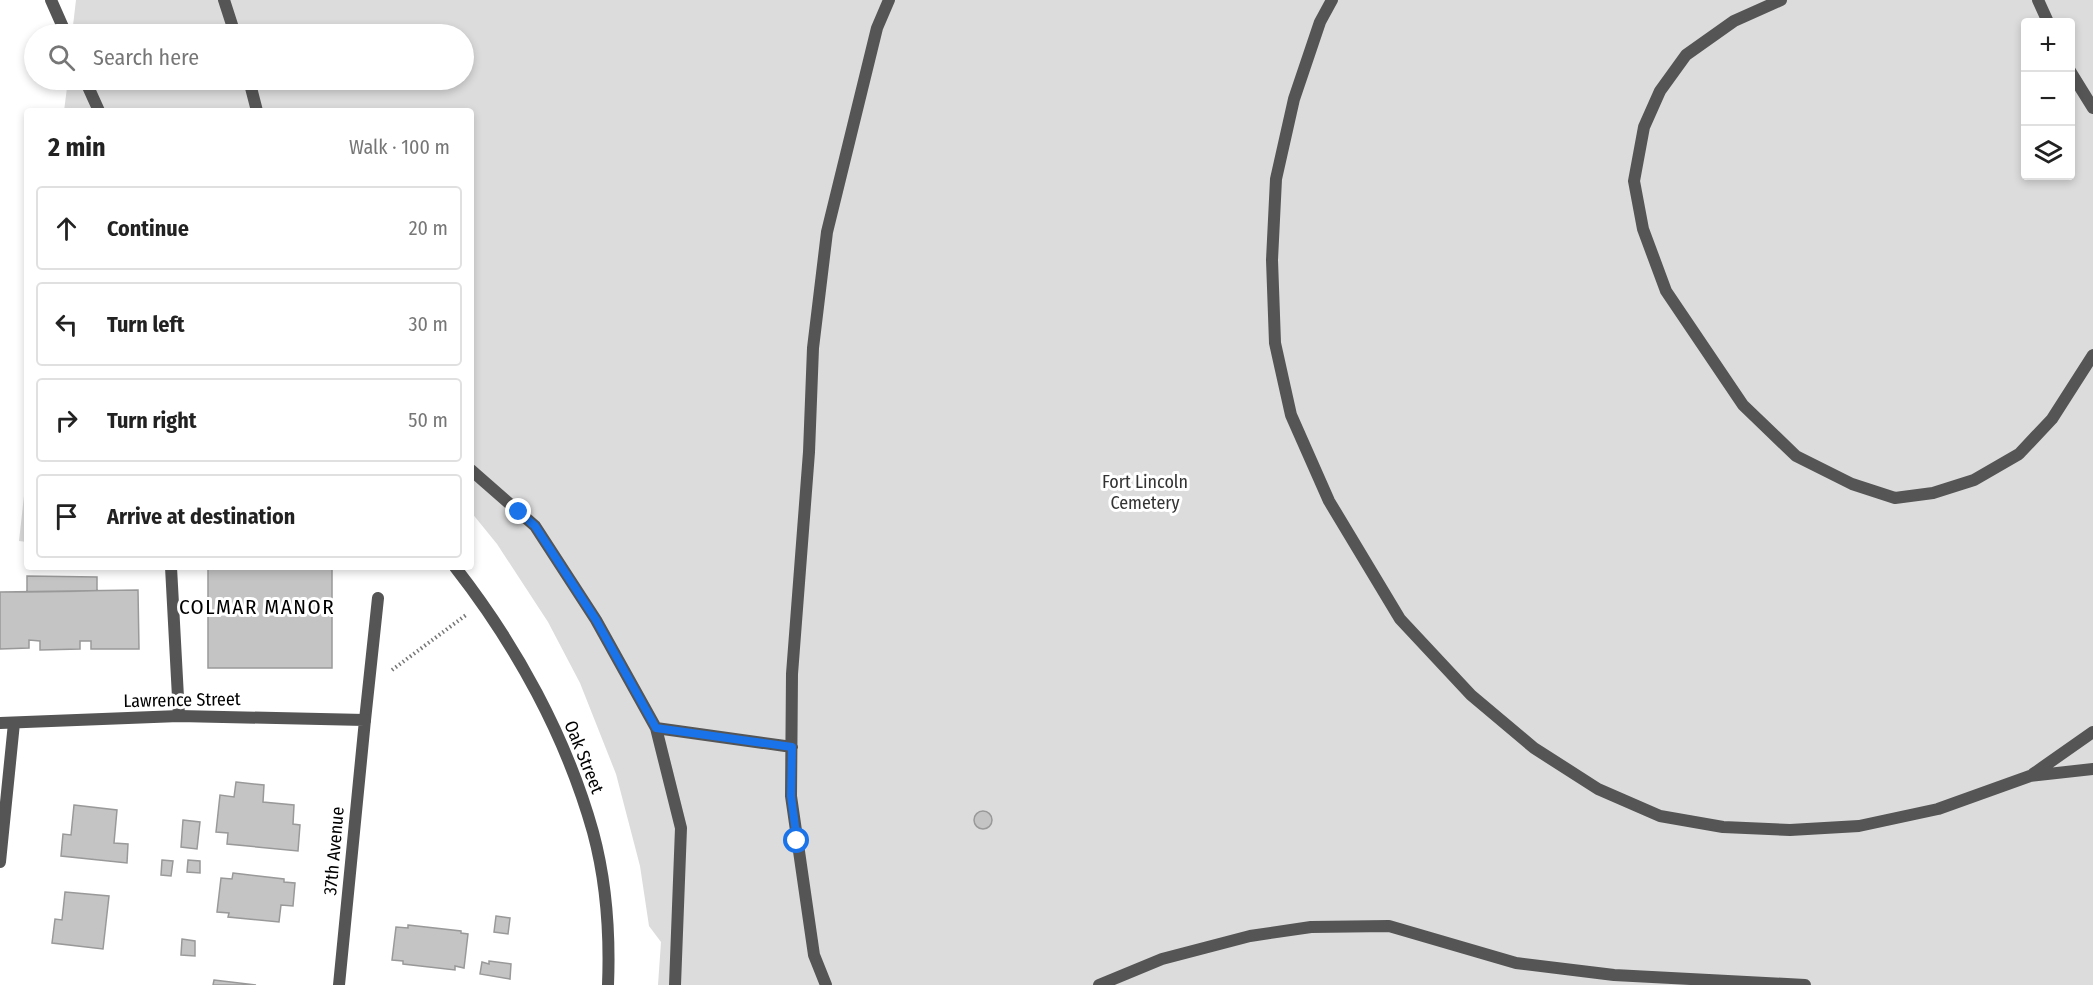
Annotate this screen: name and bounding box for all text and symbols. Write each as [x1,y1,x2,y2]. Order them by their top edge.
map controls [2021,18,2075,180]
button: + [2021,18,2075,72]
search box [24,24,474,90]
icon: search [45,41,78,74]
text: Search here [93,44,199,71]
button: − [2021,72,2075,126]
button: layers [2021,126,2075,180]
text: 2 min [48,132,106,163]
text: Walk · 100 m [349,135,450,159]
icon: ahead [50,212,83,245]
text: Continue [107,215,189,242]
text: 20 m [409,216,448,240]
icon: left [50,308,83,341]
text: Turn left [107,311,185,338]
text: 30 m [408,312,448,336]
icon: right [50,404,83,437]
text: Turn right [107,407,196,434]
text: 50 m [408,408,448,432]
park label: Fort Lincoln Cemetery [1102,471,1188,514]
route end [505,498,531,524]
icon: arrive [50,500,83,533]
text: Arrive at destination [107,503,295,530]
district label: COLMAR MANOR [179,594,335,620]
street label: Lawrence Street [123,688,241,712]
street label: Oak Street [559,717,609,797]
street label: 37th Avenue [319,806,349,896]
route start [783,827,809,853]

